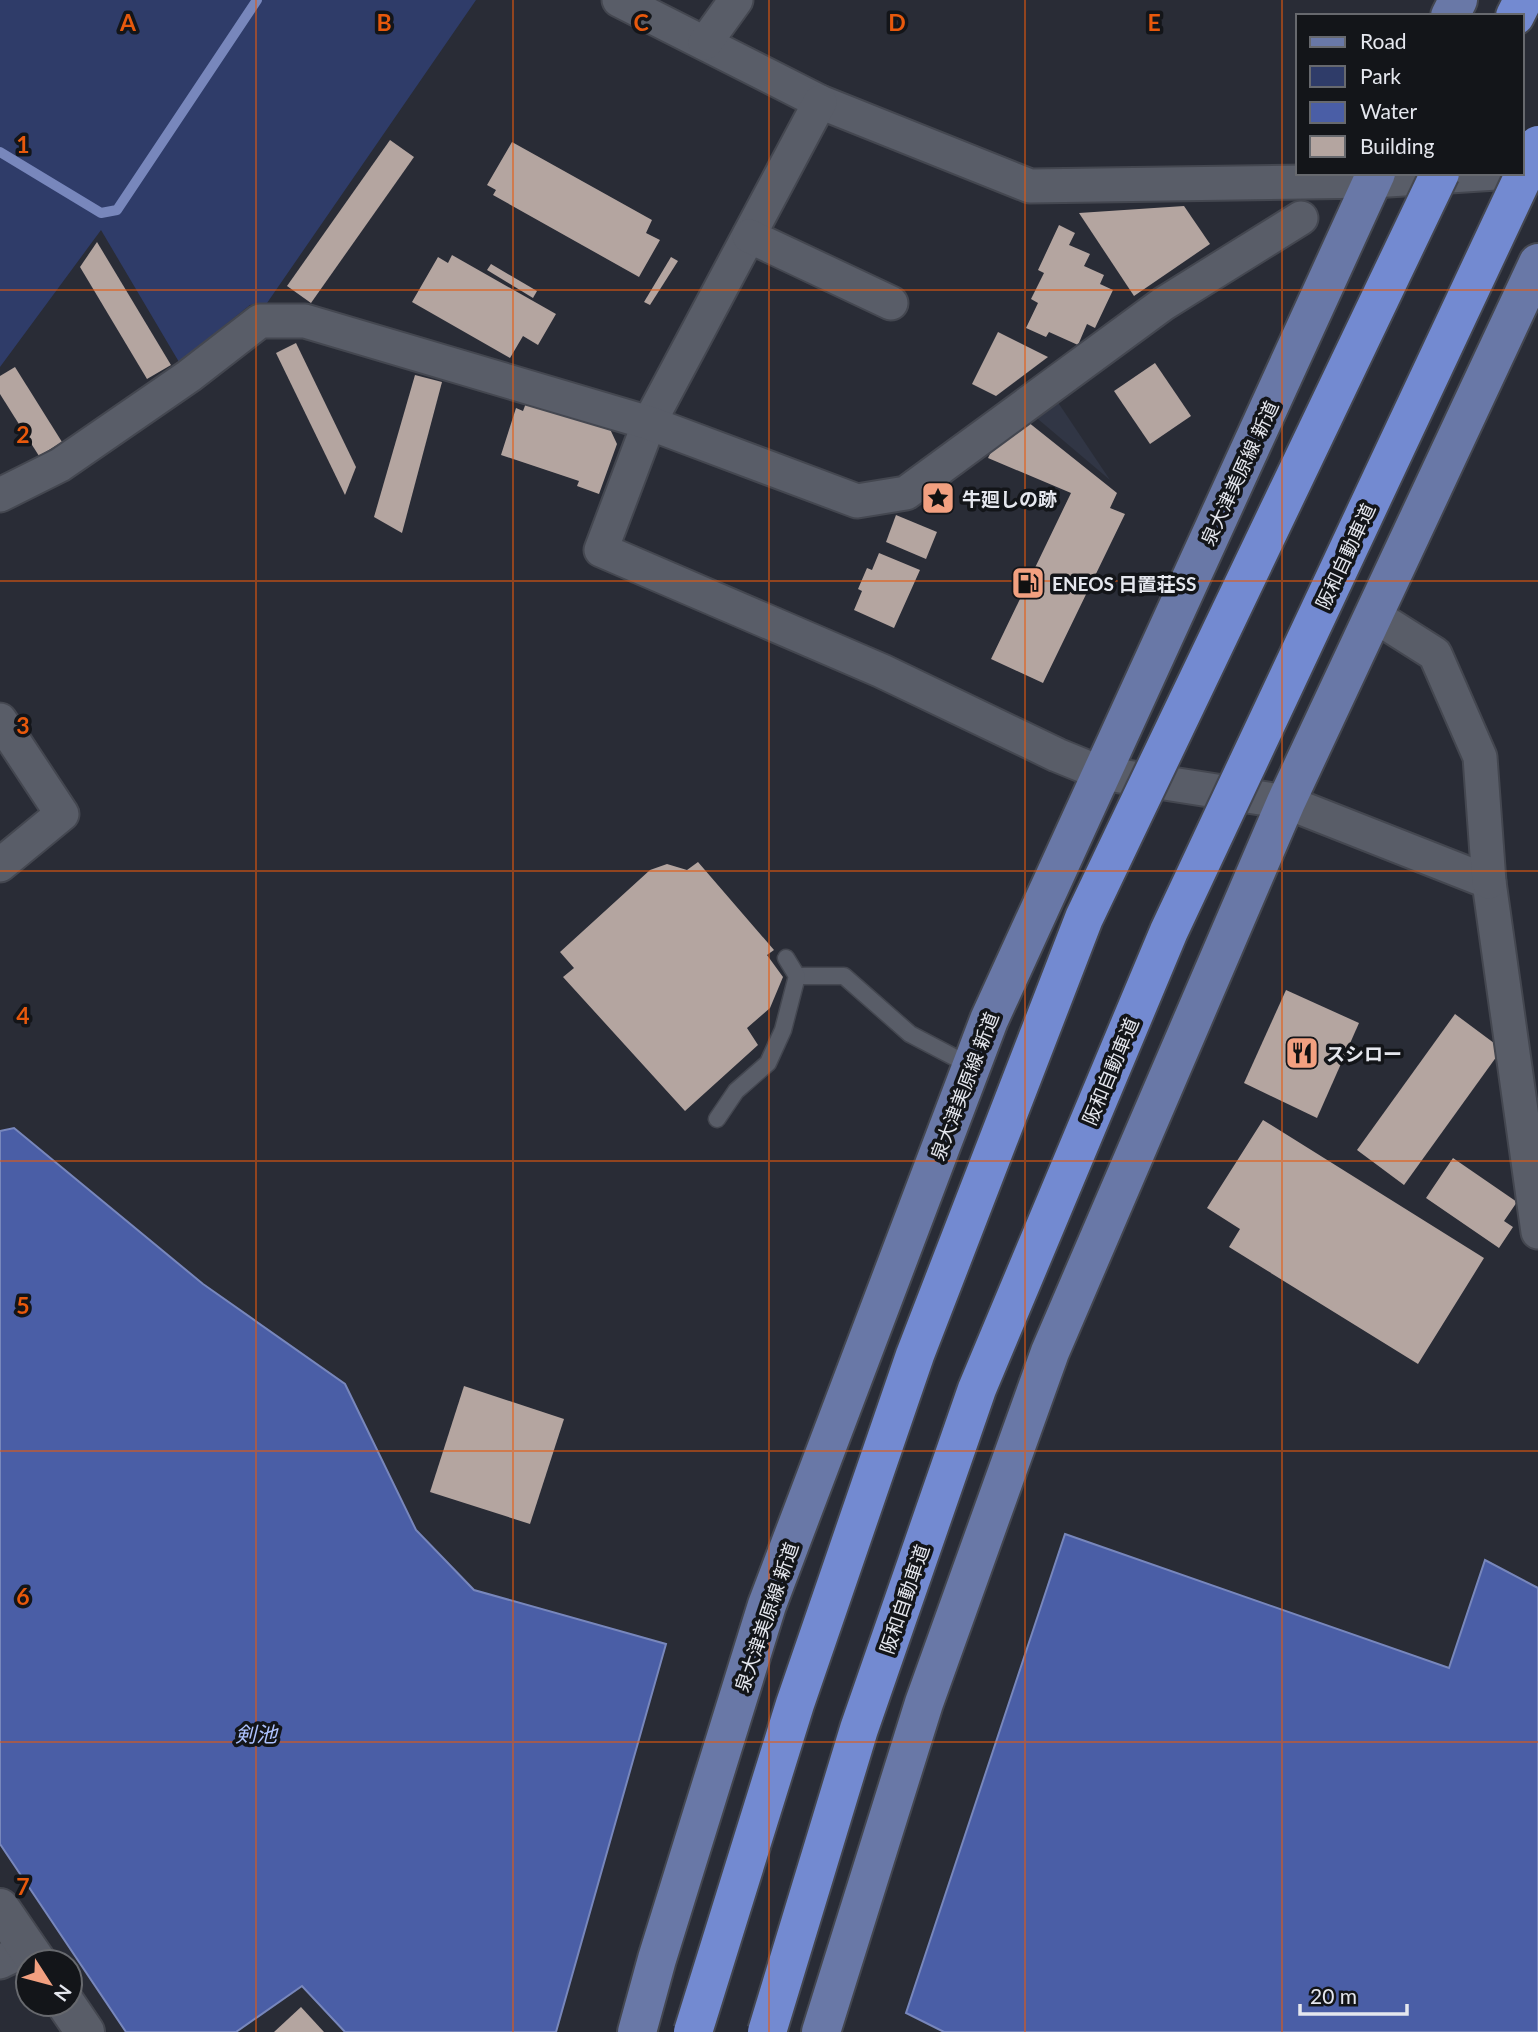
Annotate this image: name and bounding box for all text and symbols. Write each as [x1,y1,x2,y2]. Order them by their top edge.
text: A [119,8,137,36]
text: B [376,8,392,36]
text: C [633,8,649,36]
text: D [888,8,906,36]
text: E [1147,8,1161,36]
legend [1296,14,1524,175]
text: Road [1360,28,1407,53]
text: Park [1360,63,1401,88]
text: Water [1360,98,1417,123]
text: 1 [16,130,30,158]
text: Building [1360,133,1435,158]
street label: 泉大津美原線 新道 [1195,397,1283,549]
text: 2 [16,420,30,448]
place icon: 牛廻しの跡 [919,479,957,517]
place label: 牛廻しの跡 [962,487,1057,510]
street label: 阪和自動車道 [1310,499,1380,613]
fuel station icon: ENEOS 日置荘SS [1009,564,1047,602]
place label: ENEOS 日置荘SS [1052,572,1196,595]
text: 3 [16,711,30,739]
text: 4 [16,1001,30,1029]
street label: 泉大津美原線 新道 [925,1009,1003,1163]
street label: 阪和自動車道 [1077,1014,1143,1128]
restaurant icon: スシロー [1283,1034,1321,1072]
place label: スシロー [1326,1042,1402,1065]
text: 5 [16,1291,30,1319]
street label: 泉大津美原線 新道 [730,1539,802,1695]
street label: 阪和自動車道 [875,1541,933,1657]
text: 6 [16,1582,30,1610]
water label: 剣池 [235,1721,279,1746]
text: 7 [16,1872,30,1900]
north arrow [14,1948,84,2018]
scale bar [1300,1972,1407,2016]
text: N [50,1981,77,2006]
text: 20 m [1310,1983,1357,2008]

